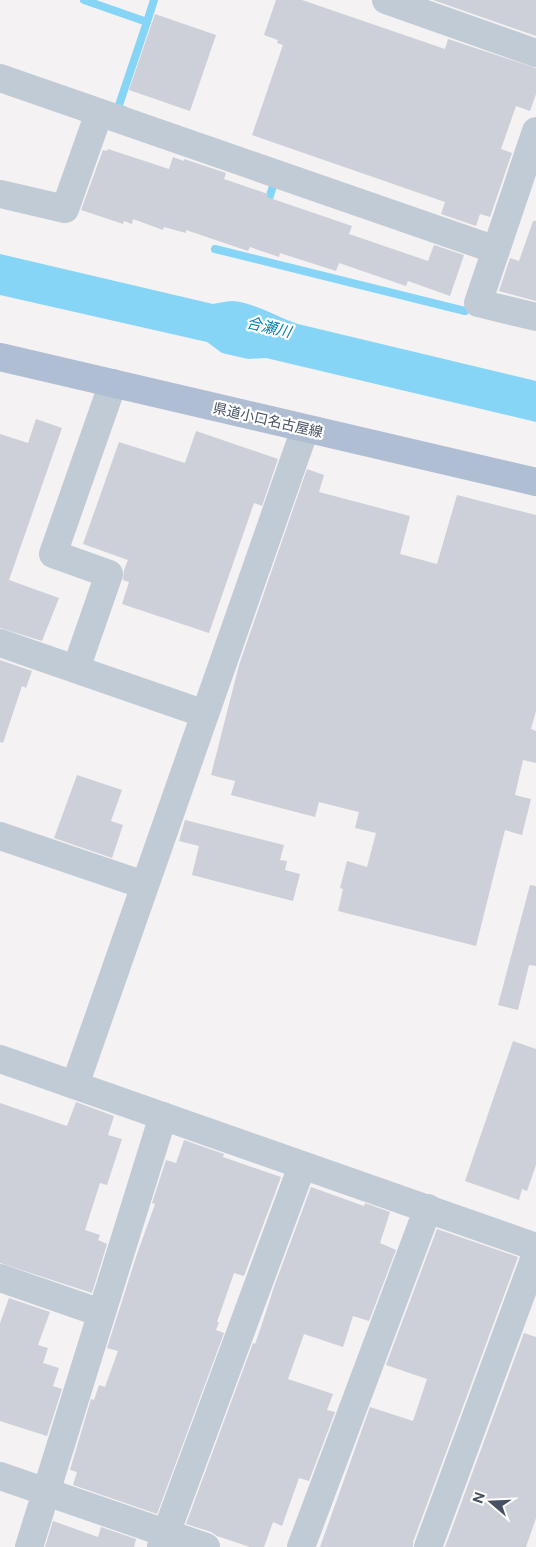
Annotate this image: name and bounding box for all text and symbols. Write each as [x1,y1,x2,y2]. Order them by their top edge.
water label: 合瀬川 [245,314,295,341]
street label: 県道小口名古屋線 [212,400,324,440]
north arrow [466,1477,516,1527]
text: N [469,1490,488,1506]

